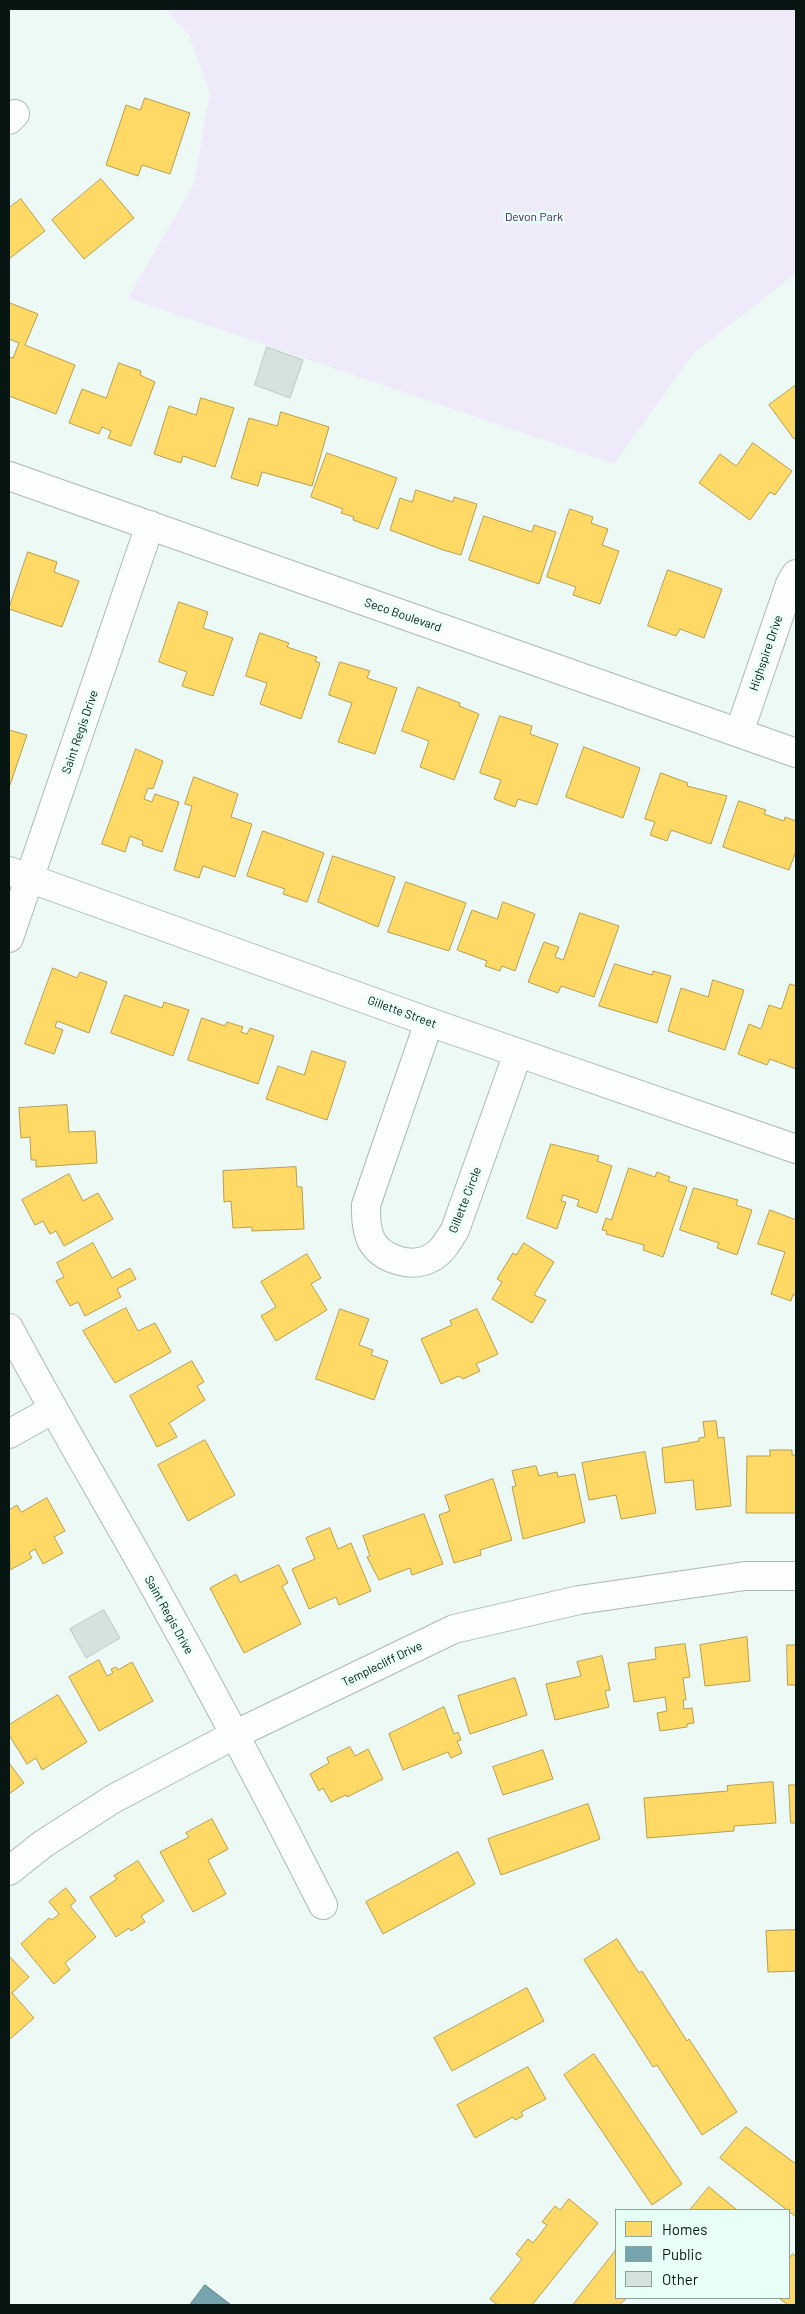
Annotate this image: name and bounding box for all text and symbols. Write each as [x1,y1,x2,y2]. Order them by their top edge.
park label: Devon Park [505,210,563,224]
street label: Seco Boulevard [363,595,443,635]
street label: Highspire Drive [746,613,786,693]
street label: Saint Regis Drive [59,688,101,776]
street label: Gillette Street [366,993,438,1031]
street label: Gillette Circle [446,1165,484,1235]
street label: Saint Regis Drive [141,1573,197,1657]
street label: Templecliff Drive [339,1638,425,1690]
legend [615,2209,790,2299]
text: Homes [662,2220,707,2238]
text: Public [662,2245,702,2263]
text: Other [662,2270,698,2288]

